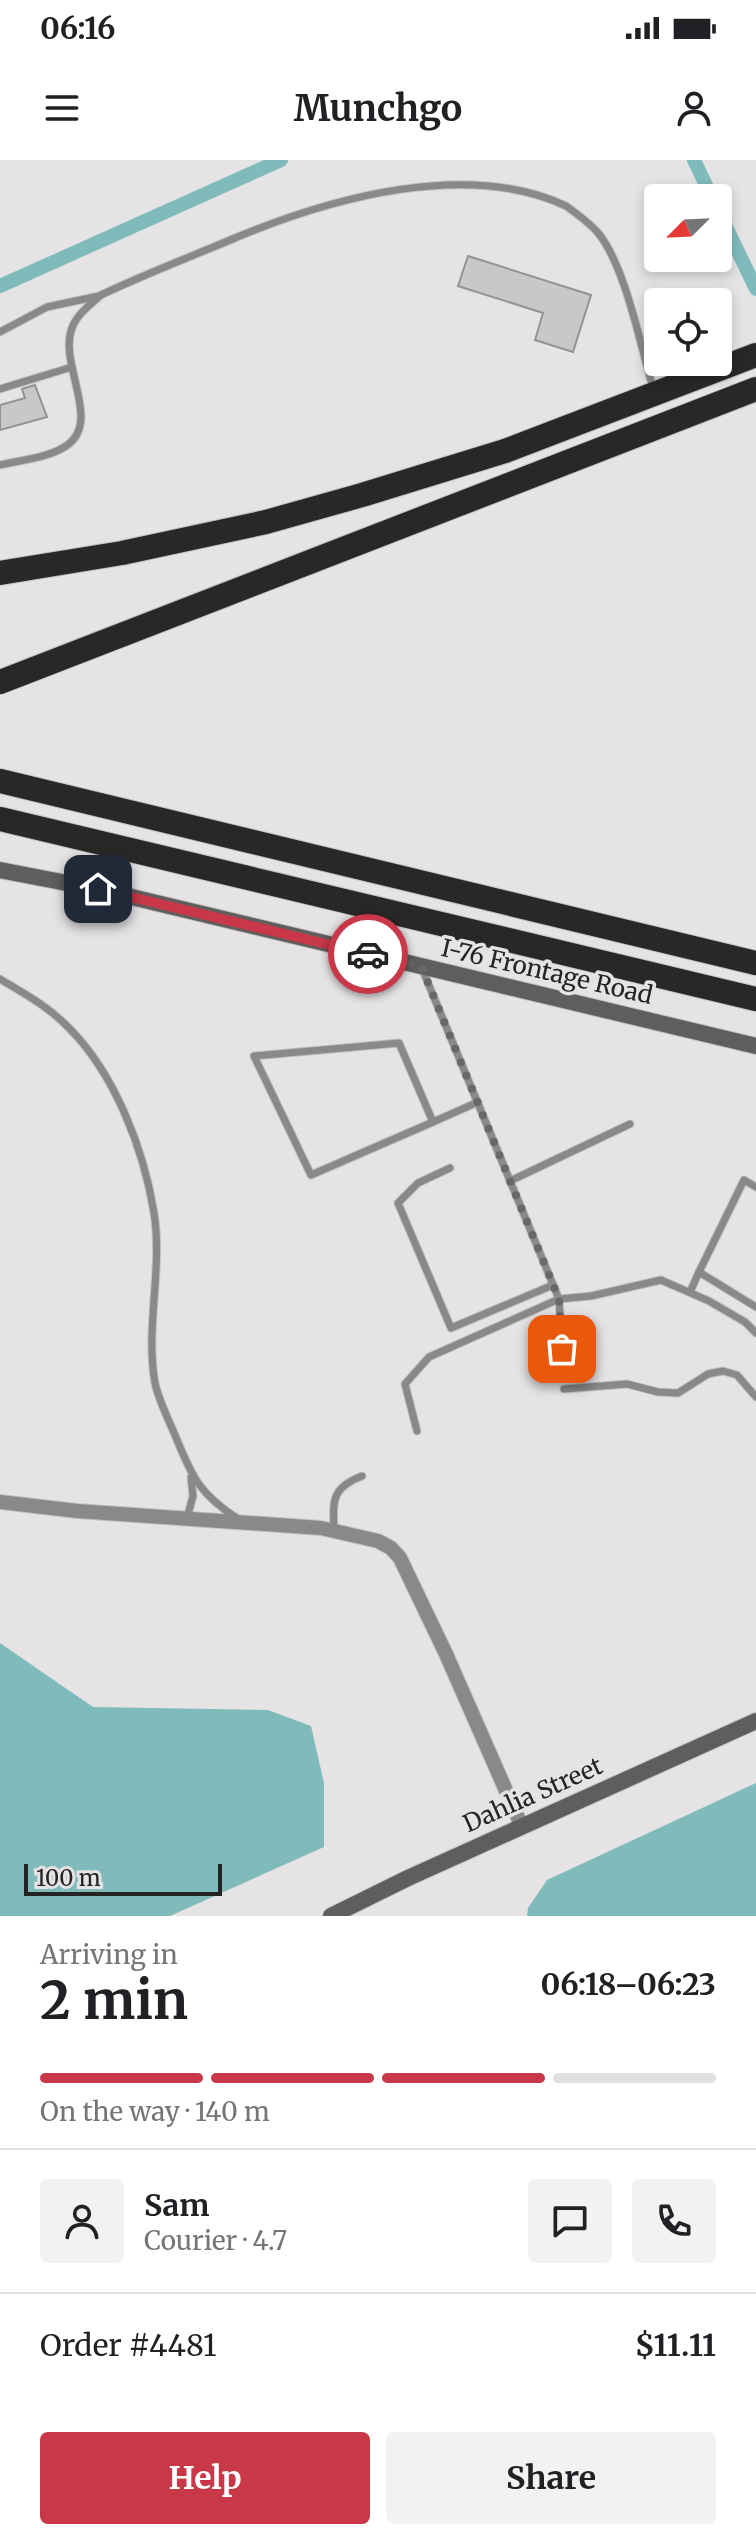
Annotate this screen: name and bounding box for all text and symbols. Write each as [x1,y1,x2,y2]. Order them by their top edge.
text: 06:16 [40,9,115,47]
icon: menu [40,86,84,130]
text: Munchgo [294,86,462,131]
icon: person [672,86,716,130]
north arrow [644,184,732,272]
map controls [644,184,732,376]
button: locate [644,288,732,376]
pin [64,855,132,923]
icon: home [76,867,120,911]
courier [328,914,408,994]
icon: car [346,932,390,976]
street label: I-76 Frontage Road [438,932,656,1011]
pin [528,1315,596,1383]
icon: bag [540,1327,584,1371]
street label: Dahlia Street [458,1750,608,1839]
scale bar [24,1860,222,1896]
text: 100 m [36,1864,101,1892]
text: Arriving in [40,1938,178,1971]
text: 06:18–06:23 [540,1965,716,2003]
text: 2 min [40,1968,188,2033]
text: On the way · 140 m [40,2095,270,2128]
button: person [40,2179,124,2263]
button: chat [528,2179,612,2263]
button: phone [632,2179,716,2263]
text: Sam [144,2186,209,2224]
text: Courier · 4.7 [144,2224,287,2257]
text: Order #4481 [40,2326,217,2364]
text: $11.11 [635,2326,716,2364]
button: Help [40,2432,370,2524]
button: Share [386,2432,716,2524]

